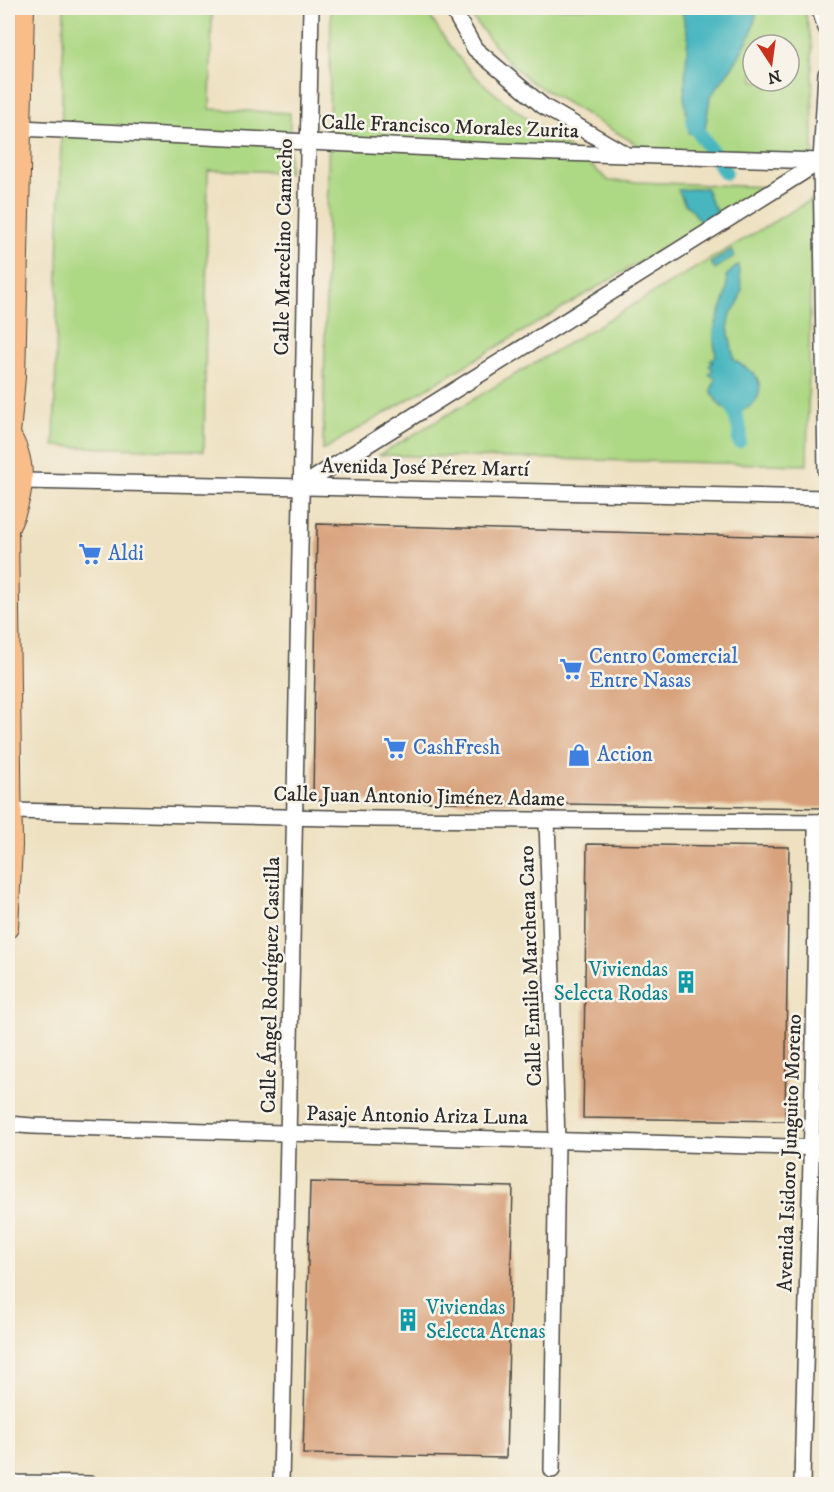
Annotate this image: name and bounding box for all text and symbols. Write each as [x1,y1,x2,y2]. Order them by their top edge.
north arrow [741,33,801,93]
text: N [765,65,783,88]
street label: Calle Francisco Morales Zurita [321,110,579,144]
street label: Calle Marcelino Camacho [269,138,299,356]
street label: Avenida José Pérez Martí [321,453,531,483]
supermarket icon: Aldi [77,541,103,567]
place label: Aldi [108,541,144,567]
place label: Centro Comercial Entre Nasas [589,644,738,694]
supermarket icon: Centro Comercial Entre Nasas [558,656,584,682]
supermarket icon: CashFresh [382,735,408,761]
place label: CashFresh [413,735,500,761]
shop icon: Action [566,742,592,768]
place label: Action [597,742,653,768]
street label: Calle Juan Antonio Jiménez Adame [273,781,565,813]
street label: Calle Emilio Marchena Caro [514,845,548,1087]
street label: Calle Ángel Rodríguez Castilla [254,856,286,1114]
place label: Viviendas Selecta Rodas [554,957,668,1007]
building icon: Viviendas Selecta Rodas [673,969,699,995]
street label: Avenida Isidoro Junguito Moreno [772,1014,808,1292]
street label: Pasaje Antonio Ariza Luna [306,1101,528,1131]
place label: Viviendas Selecta Atenas [425,1295,546,1345]
building icon: Viviendas Selecta Atenas [395,1307,421,1333]

